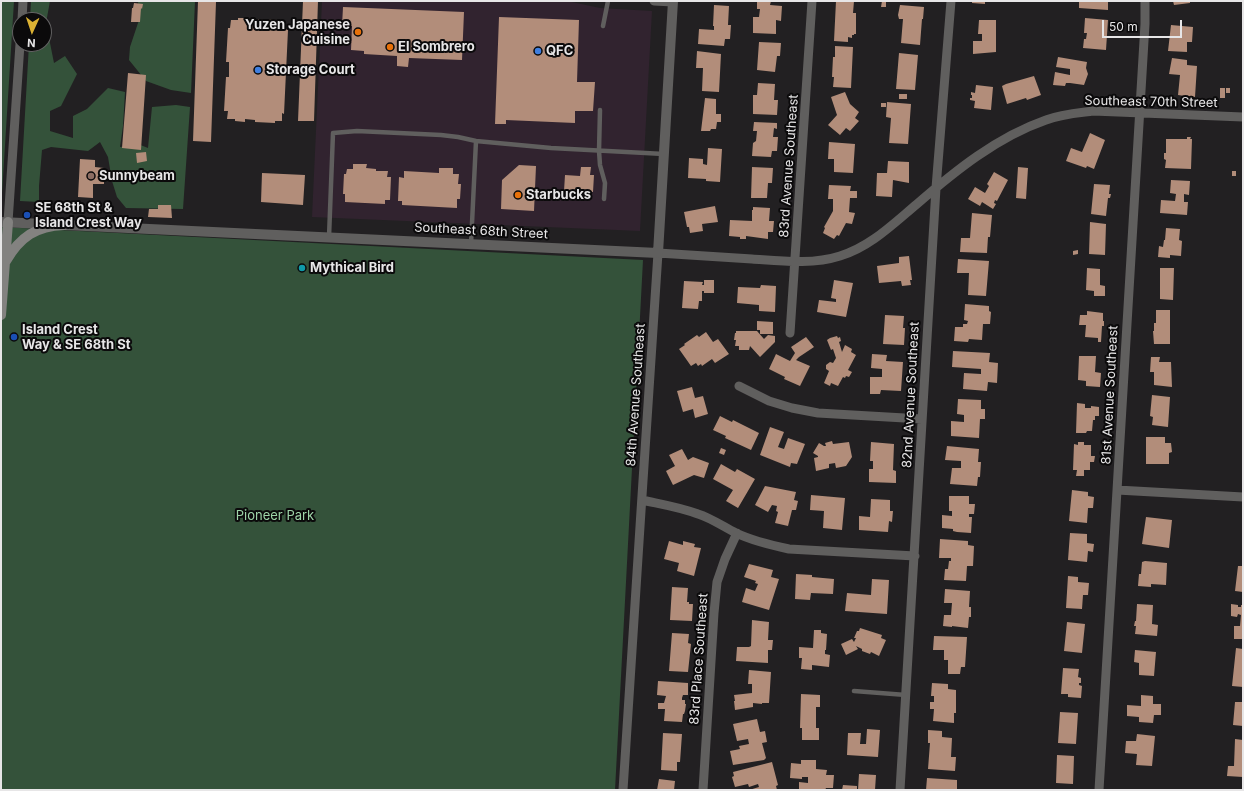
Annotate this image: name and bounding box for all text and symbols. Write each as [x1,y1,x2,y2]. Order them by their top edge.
north arrow [12,12,52,52]
scale bar [1104,12,1184,38]
place label: Yuzen Japanese Cuisine [245,17,350,48]
text: 50 m [1109,19,1138,34]
marker: Yuzen Japanese Cuisine [353,27,363,37]
text: N [27,36,36,50]
place label: El Sombrero [398,39,475,55]
marker: El Sombrero [385,42,395,52]
place label: QFC [546,43,573,59]
marker: QFC [533,46,543,56]
place label: Storage Court [266,62,355,78]
marker: Storage Court [253,65,263,75]
street label: Southeast 70th Street [1084,93,1218,111]
street label: 83rd Avenue Southeast [776,94,802,238]
place label: Sunnybeam [99,168,175,184]
marker: Sunnybeam [86,171,96,181]
place label: Starbucks [526,187,591,203]
marker: Starbucks [513,190,523,200]
place label: SE 68th St & Island Crest Way [35,200,142,231]
marker: SE 68th St & Island Crest Way [22,210,32,220]
street label: Southeast 68th Street [414,220,548,242]
place label: Mythical Bird [310,260,394,276]
marker: Mythical Bird [297,263,307,273]
street label: 82nd Avenue Southeast [899,321,923,469]
place label: Island Crest Way & SE 68th St [22,322,130,353]
street label: 84th Avenue Southeast [623,323,649,467]
street label: 81st Avenue Southeast [1099,325,1121,465]
marker: Island Crest Way & SE 68th St [9,332,19,342]
park label: Pioneer Park [236,508,314,524]
street label: 83rd Place Southeast [687,593,711,725]

